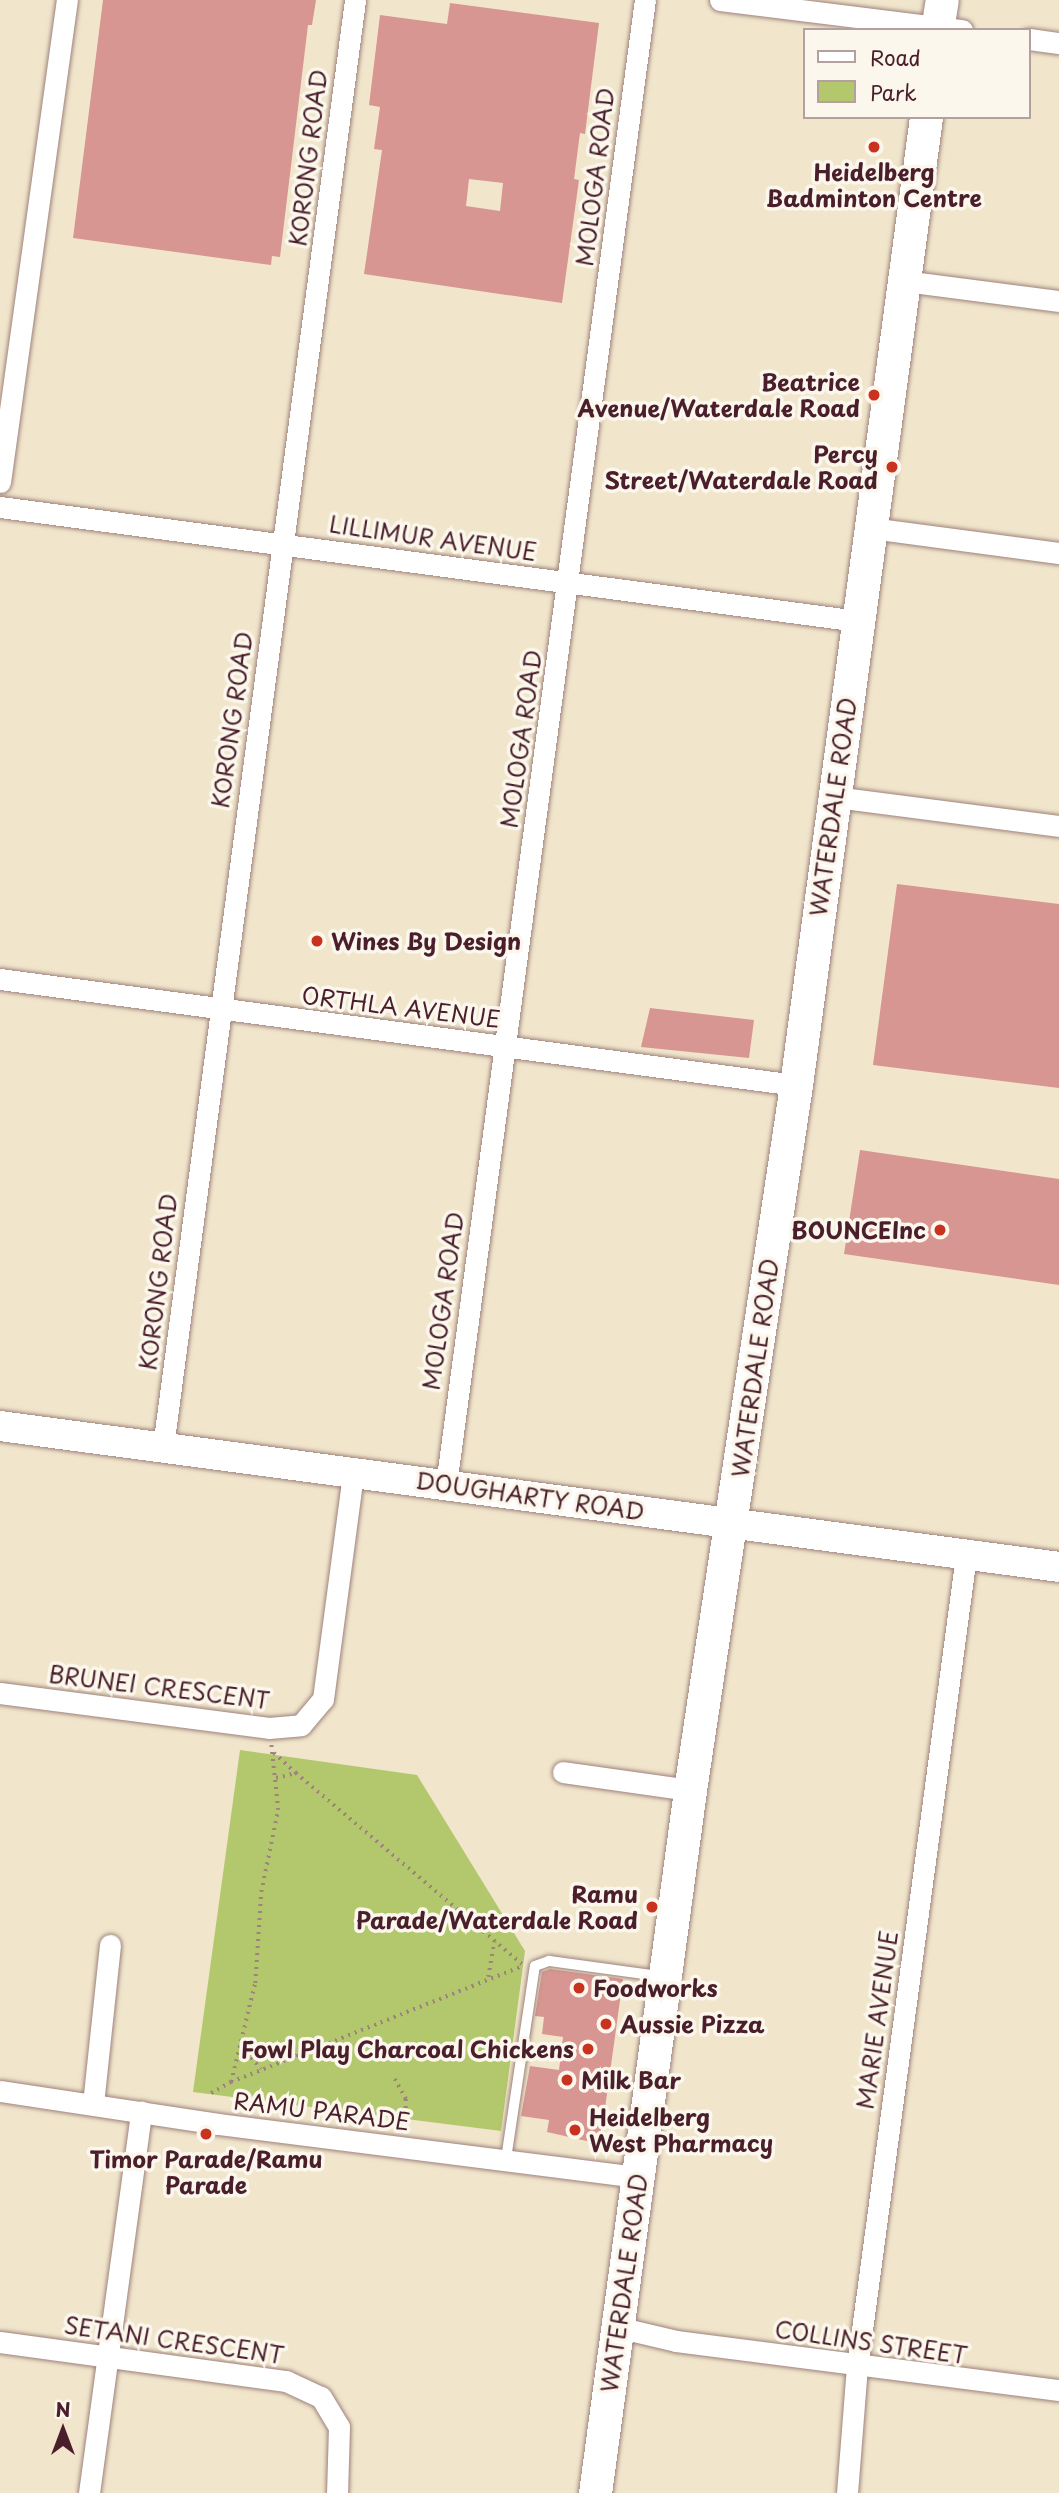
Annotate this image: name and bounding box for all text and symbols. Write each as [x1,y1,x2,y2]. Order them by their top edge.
legend [804,28,1031,119]
text: Road [870,41,921,73]
street label: KORONG ROAD [283,66,333,250]
text: Park [870,76,917,108]
street label: MOLOGA ROAD [570,85,620,269]
marker: Heidelberg Badminton Centre [866,139,882,155]
place label: Heidelberg Badminton Centre [766,158,982,212]
place label: Beatrice Avenue/Waterdale Road [578,368,860,422]
marker: Beatrice Avenue/Waterdale Road [866,387,882,403]
place label: Percy Street/Waterdale Road [604,440,878,494]
marker: Percy Street/Waterdale Road [884,459,900,475]
street label: LILLIMUR AVENUE [327,510,539,566]
street label: KORONG ROAD [206,628,258,812]
street label: MOLOGA ROAD [495,647,547,831]
street label: WATERDALE ROAD [804,695,862,919]
place label: Wines By Design [331,927,522,955]
marker: Wines By Design [309,933,325,949]
street label: ORTHLA AVENUE [300,981,502,1033]
street label: KORONG ROAD [133,1190,183,1374]
street label: MOLOGA ROAD [417,1209,469,1393]
place label: BOUNCEInc [791,1216,926,1244]
marker: BOUNCEInc [932,1222,948,1238]
street label: WATERDALE ROAD [726,1256,784,1480]
street label: DOUGHARTY ROAD [413,1466,647,1526]
street label: BRUNEI CRESCENT [47,1660,271,1714]
place label: Ramu Parade/Waterdale Road [356,1880,638,1934]
marker: Ramu Parade/Waterdale Road [644,1899,660,1915]
street label: MARIE AVENUE [851,1928,903,2112]
place label: Foodworks [593,1974,718,2002]
marker: Foodworks [571,1980,587,1996]
place label: Aussie Pizza [620,2010,764,2038]
marker: Aussie Pizza [598,2016,614,2032]
place label: Fowl Play Charcoal Chickens [238,2035,574,2063]
marker: Fowl Play Charcoal Chickens [580,2041,596,2057]
place label: Milk Bar [581,2066,682,2094]
marker: Milk Bar [559,2072,575,2088]
street label: RAMU PARADE [232,2086,412,2136]
place label: Heidelberg West Pharmacy [589,2103,774,2157]
marker: Heidelberg West Pharmacy [567,2122,583,2138]
marker: Timor Parade/Ramu Parade [198,2126,214,2142]
place label: Timor Parade/Ramu Parade [89,2145,323,2199]
street label: WATERDALE ROAD [595,2171,653,2395]
street label: SETANI CRESCENT [63,2311,285,2369]
street label: COLLINS STREET [772,2315,970,2369]
north arrow [28,2395,98,2465]
text: N [55,2395,71,2423]

